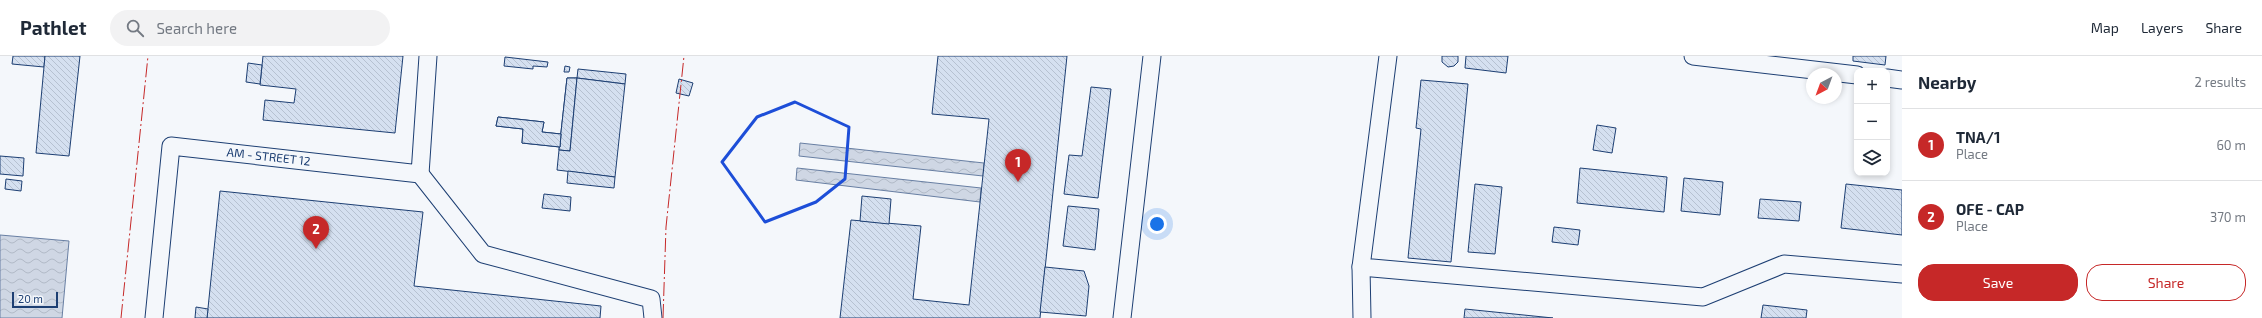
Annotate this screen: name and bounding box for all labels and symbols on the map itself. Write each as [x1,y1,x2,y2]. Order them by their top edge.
north arrow [1806,68,1842,104]
street label: AM - STREET 12 [226,144,312,168]
pin: 1 [1005,149,1031,182]
your location [1147,214,1167,234]
pin: 2 [303,216,329,249]
scale bar [12,290,58,309]

